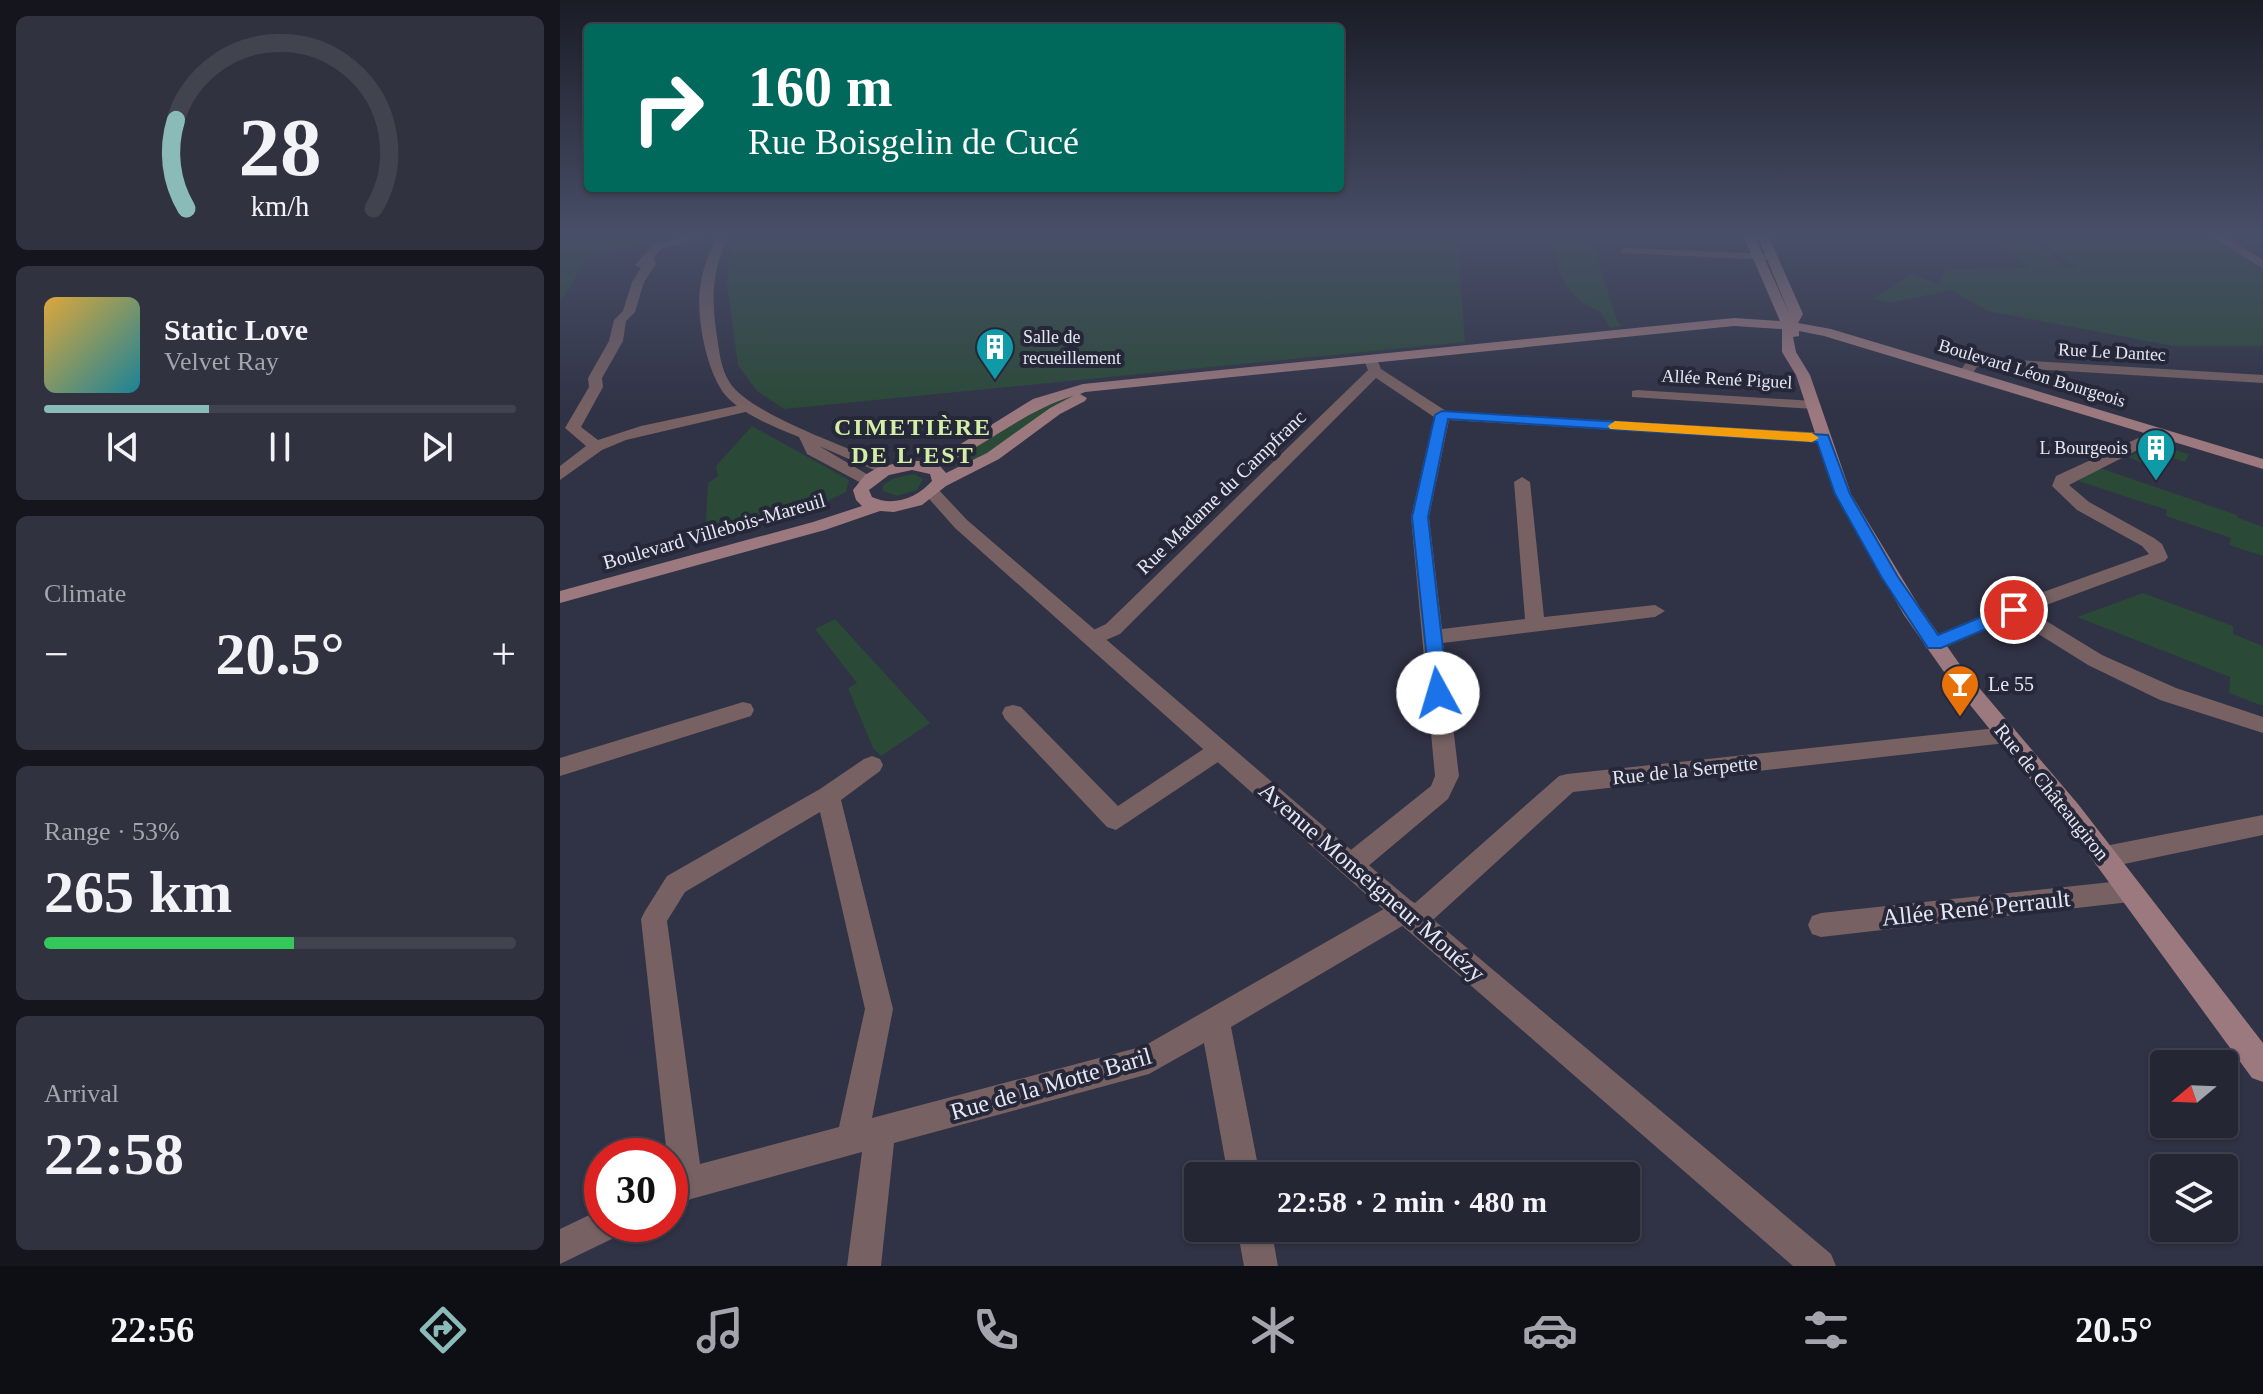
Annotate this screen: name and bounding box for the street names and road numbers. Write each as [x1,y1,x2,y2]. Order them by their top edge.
street label: Boulevard Léon Bourgeois [1936,335,2128,411]
street label: Rue Le Dantec [2058,339,2166,365]
street label: Allée René Piguel [1661,366,1793,392]
street label: Rue Madame du Campfranc [1132,405,1311,579]
street label: Boulevard Villebois-Mareuil [600,489,828,573]
street label: Rue de Châteaugiron [1990,719,2114,865]
street label: Rue de la Serpette [1611,751,1759,790]
street label: Avenue Monseigneur Mouézy [1254,777,1490,987]
street label: Allée René Perrault [1881,885,2072,931]
street label: Rue de la Motte Baril [947,1043,1155,1125]

